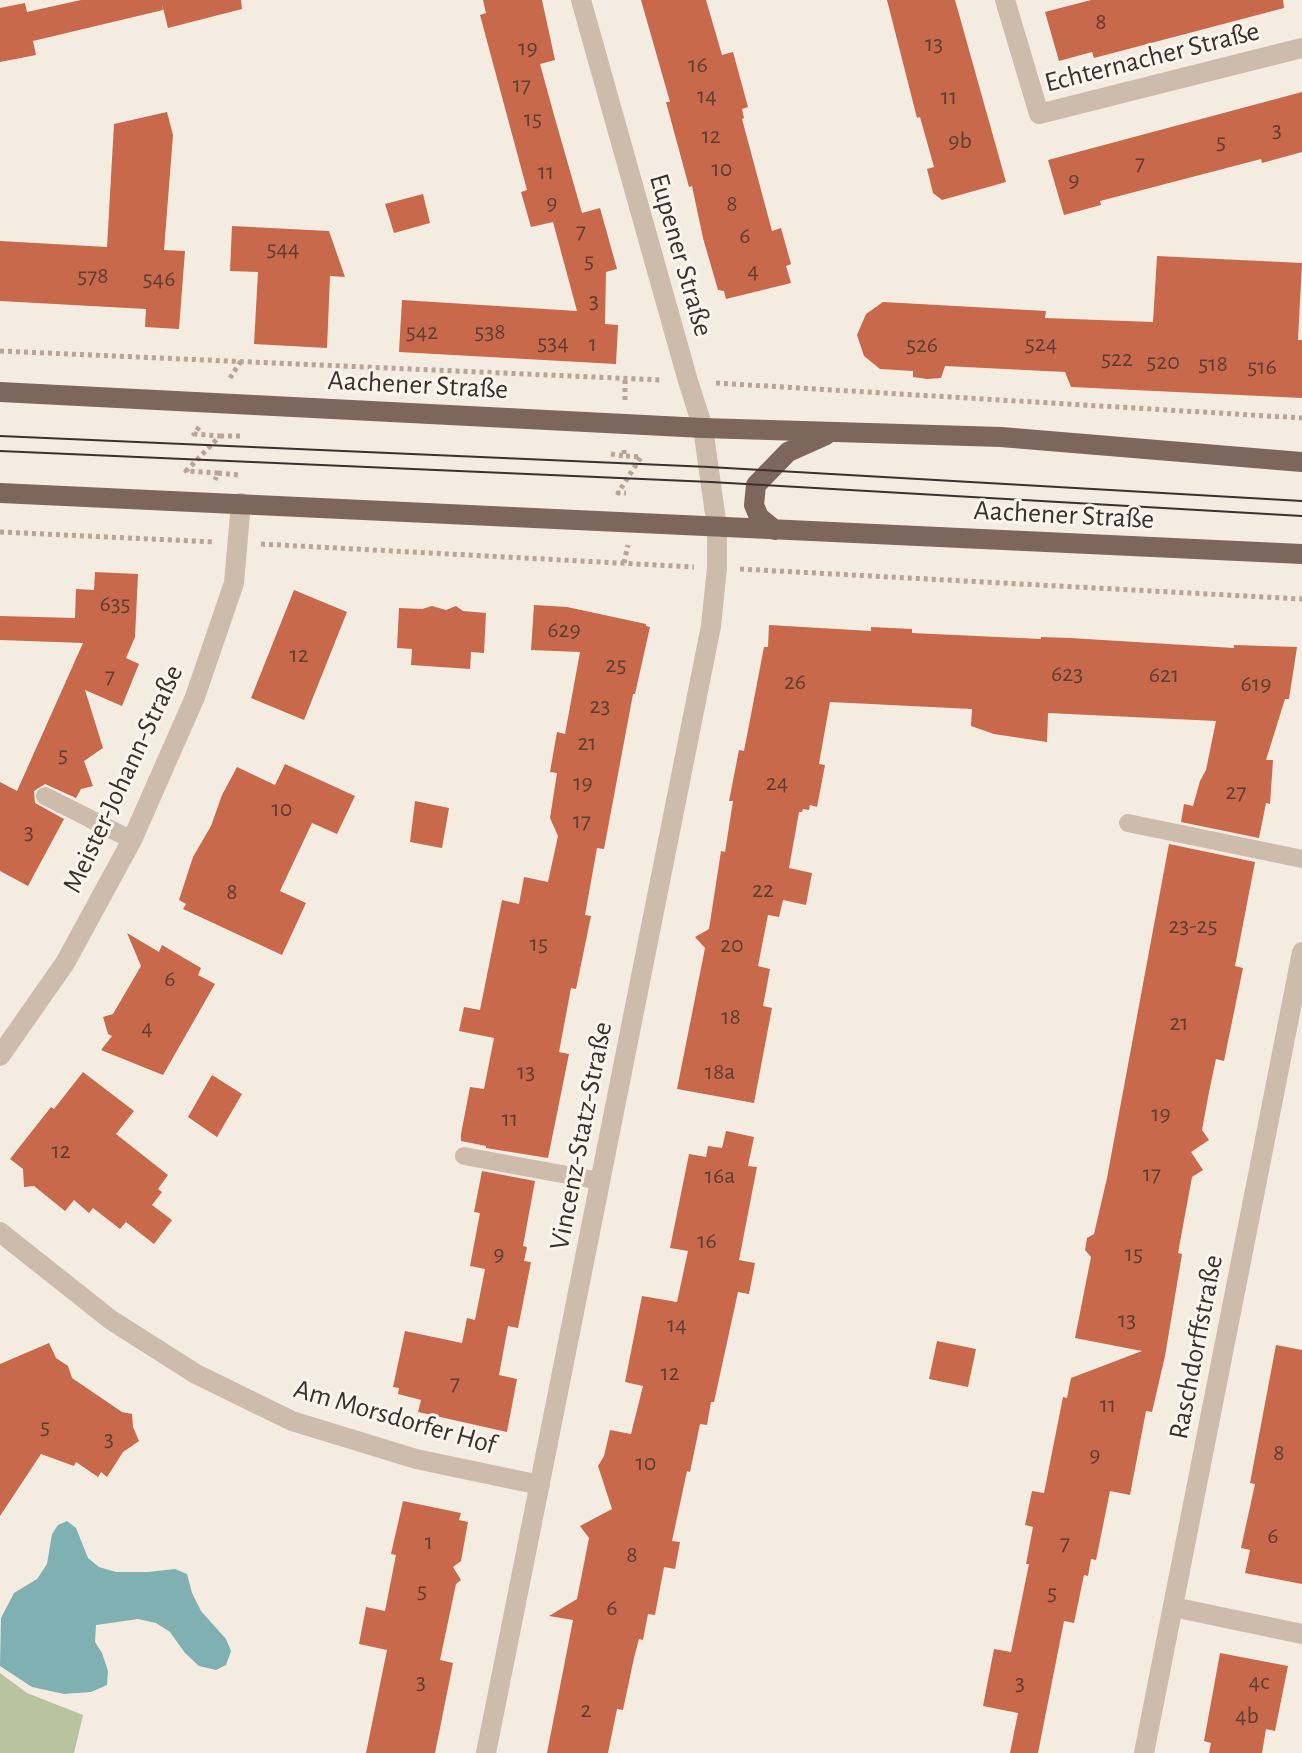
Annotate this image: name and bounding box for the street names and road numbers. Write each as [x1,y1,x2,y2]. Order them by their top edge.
street label: Echternacher Straße [1041,14,1263,100]
street label: Eupener Straße [642,170,720,340]
street label: Aachener Straße [327,363,509,407]
street label: Aachener Straße [973,493,1155,537]
street label: Meister-Johann-Straße [55,660,191,898]
street label: Vincenz-Statz-Straße [542,1019,620,1253]
street label: Raschdorffstraße [1162,1252,1230,1442]
street label: Am Morsdorfer Hof [290,1372,500,1462]

